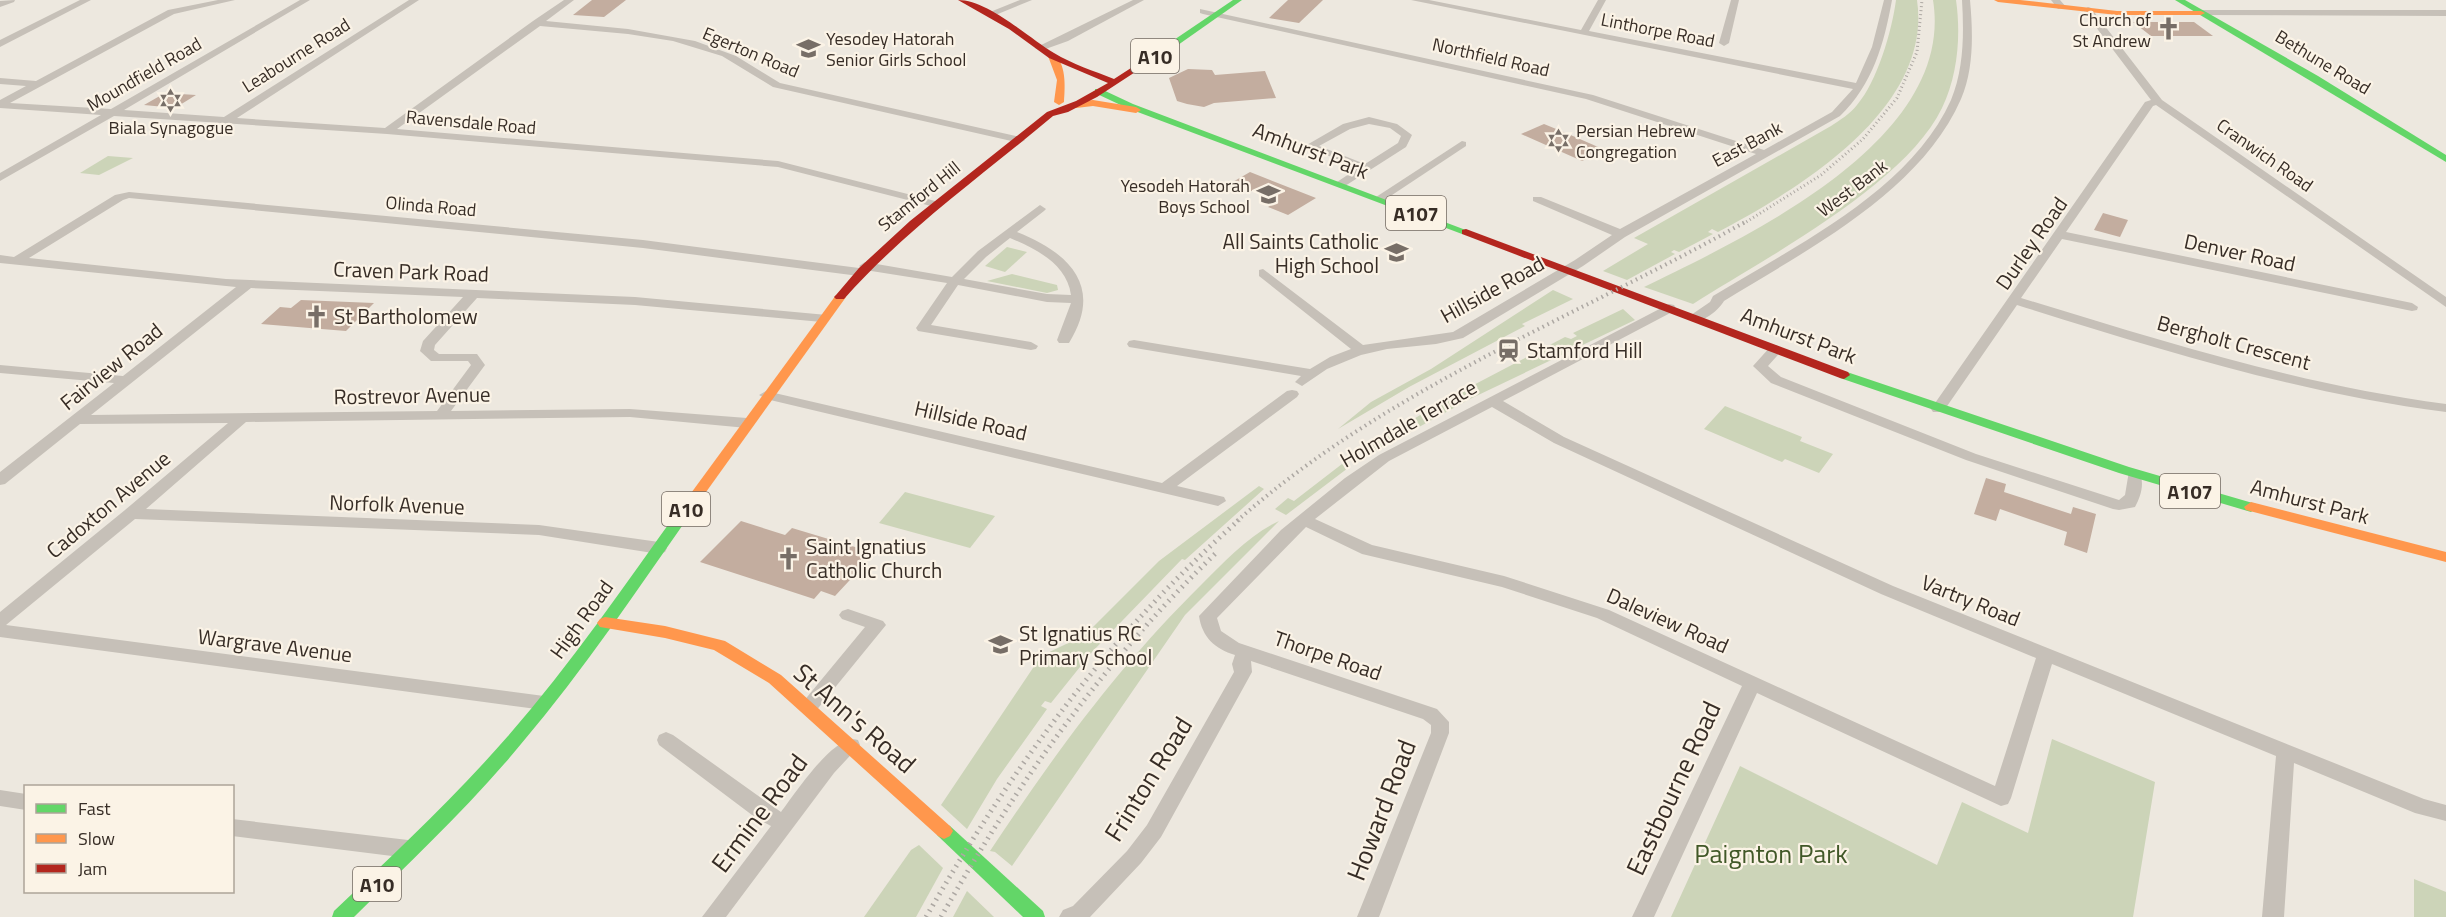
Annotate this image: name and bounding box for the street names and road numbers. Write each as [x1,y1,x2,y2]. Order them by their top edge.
street label: Linthorpe Road [1599,6,1717,54]
street label: Leabourne Road [237,11,355,99]
street label: Egerton Road [698,20,804,84]
street label: Bethune Road [2270,23,2376,101]
street label: Moundfield Road [81,30,207,118]
street label: Northfield Road [1430,30,1552,84]
road number: A10 [1131,39,1179,73]
street label: Ravensdale Road [405,103,537,141]
street label: Cranwich Road [2211,112,2319,198]
street label: Amhurst Park [1248,113,1374,187]
street label: East Bank [1707,114,1787,174]
street label: West Bank [1811,152,1893,223]
street label: Stamford Hill [872,154,966,238]
street label: Olinda Road [384,189,478,223]
street label: Durley Road [1987,190,2075,296]
road number: A107 [1386,196,1446,230]
street label: Denver Road [2181,225,2299,279]
street label: Hillside Road [1434,247,1550,331]
street label: Craven Park Road [333,252,489,290]
street label: Amhurst Park [1736,298,1862,372]
street label: Bergholt Crescent [2154,306,2315,378]
street label: Fairview Road [53,315,169,417]
street label: Holmdale Terrace [1333,371,1483,475]
street label: Rostrevor Avenue [333,378,491,412]
street label: Hillside Road [912,392,1030,448]
street label: Cadoxton Avenue [39,442,177,566]
street label: Amhurst Park [2247,470,2373,532]
road number: A107 [2160,474,2220,508]
street label: Norfolk Avenue [329,486,465,522]
road number: A10 [662,492,710,526]
street label: Vartry Road [1917,566,2025,634]
street label: High Road [541,573,621,665]
street label: Daleview Road [1602,579,1734,661]
street label: Wargrave Avenue [196,620,354,670]
street label: Thorpe Road [1270,622,1386,688]
street label: St Ann's Road [785,654,925,782]
street label: Eastbourne Road [1616,695,1730,881]
street label: Frinton Road [1094,709,1202,849]
street label: Howard Road [1336,734,1426,886]
street label: Ermine Road [701,745,817,881]
road number: A10 [353,867,401,901]

